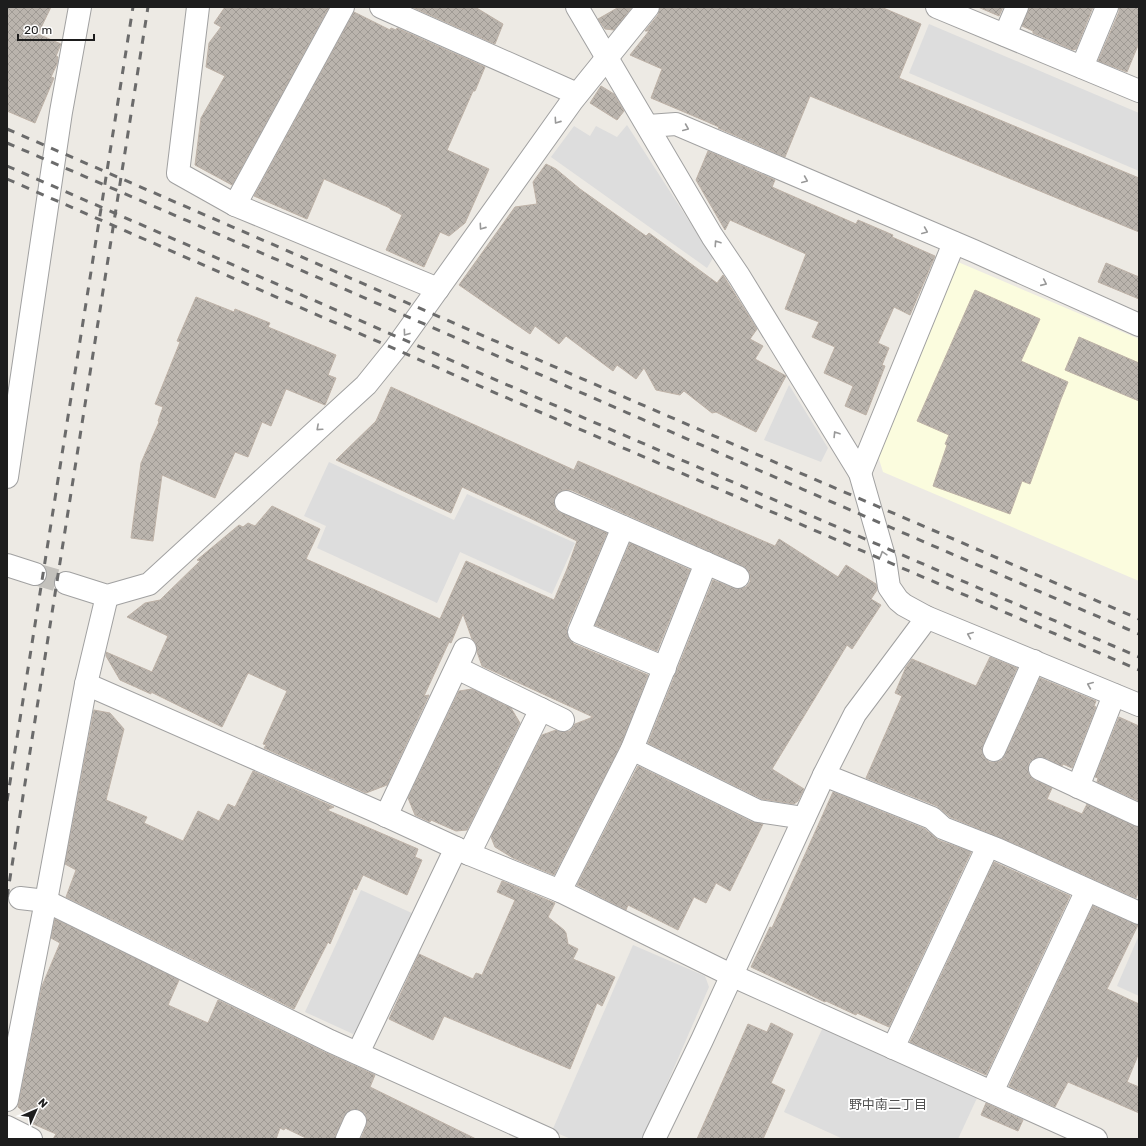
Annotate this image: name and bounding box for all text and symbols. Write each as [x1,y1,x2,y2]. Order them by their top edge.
scale bar [18,16,94,42]
text: 20 m [24,23,52,37]
one-way arrow [554,117,562,124]
one-way arrow [682,124,689,132]
one-way arrow [802,175,809,183]
one-way arrow [479,223,487,230]
one-way arrow [920,226,928,234]
one-way arrow [715,241,722,248]
one-way arrow [1041,278,1048,286]
one-way arrow [404,328,411,335]
one-way arrow [316,424,324,431]
one-way arrow [833,431,841,438]
one-way arrow [879,550,888,557]
one-way arrow [967,631,974,639]
one-way arrow [1087,681,1094,689]
north arrow [16,1090,56,1130]
text: N [35,1096,50,1111]
district label: 野中南二丁目 [849,1097,927,1112]

